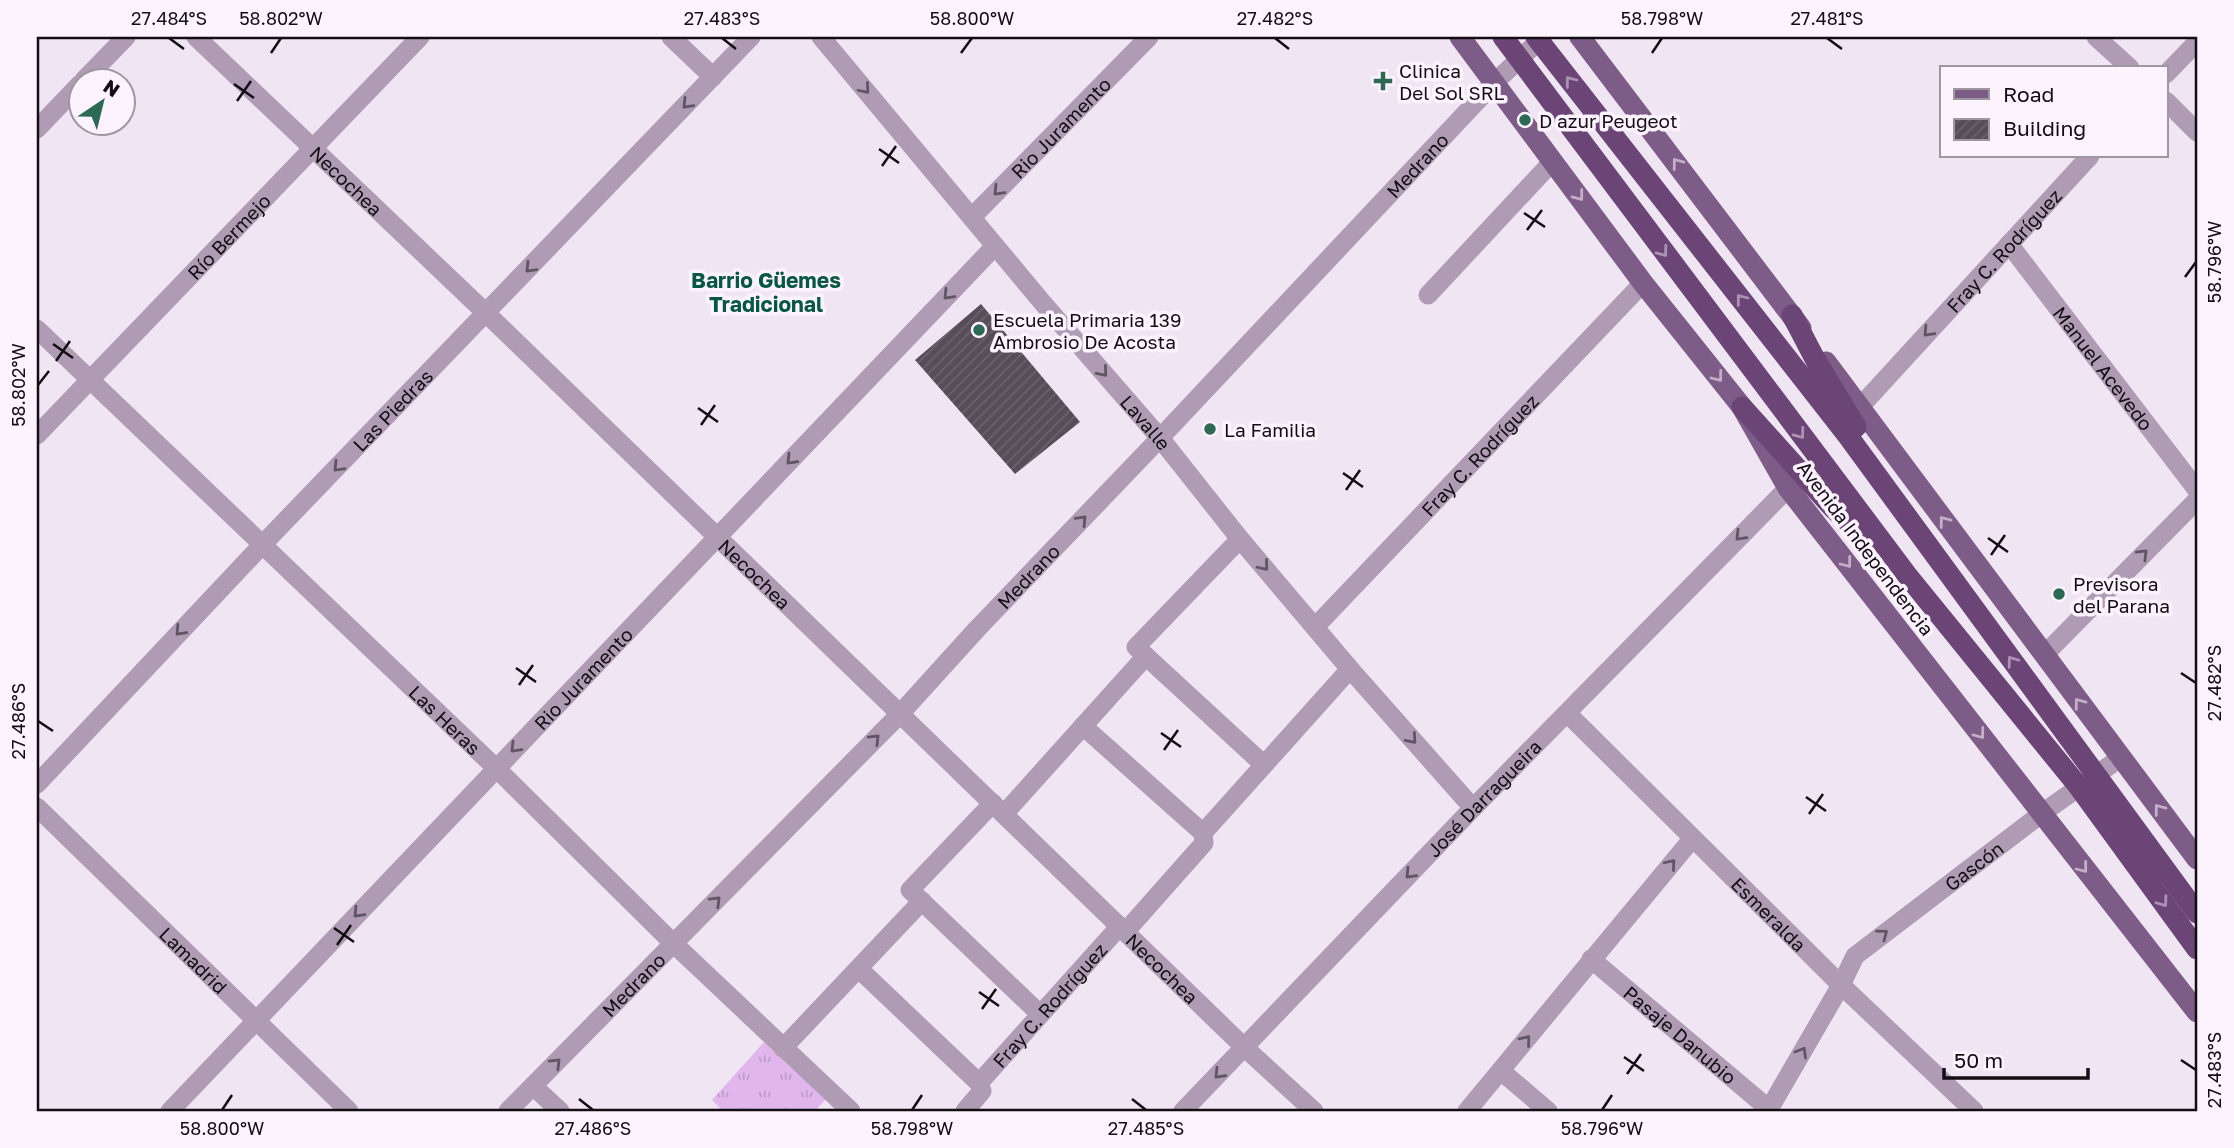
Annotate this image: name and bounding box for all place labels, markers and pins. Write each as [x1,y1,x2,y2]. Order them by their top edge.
place label: Clinica Del Sol SRL [1399,59,1505,104]
marker: Clinica Del Sol SRL [1373,71,1393,91]
place label: D azur Peugeot [1539,109,1678,132]
marker: D azur Peugeot [1517,112,1533,128]
place label: Escuela Primaria 139 Ambrosio De Acosta [993,308,1181,353]
marker: Escuela Primaria 139 Ambrosio De Acosta [971,322,987,338]
place label: La Familia [1224,418,1316,441]
marker: La Familia [1202,421,1218,437]
place label: Previsora del Parana [2073,572,2170,617]
marker: Previsora del Parana [2051,586,2067,602]

